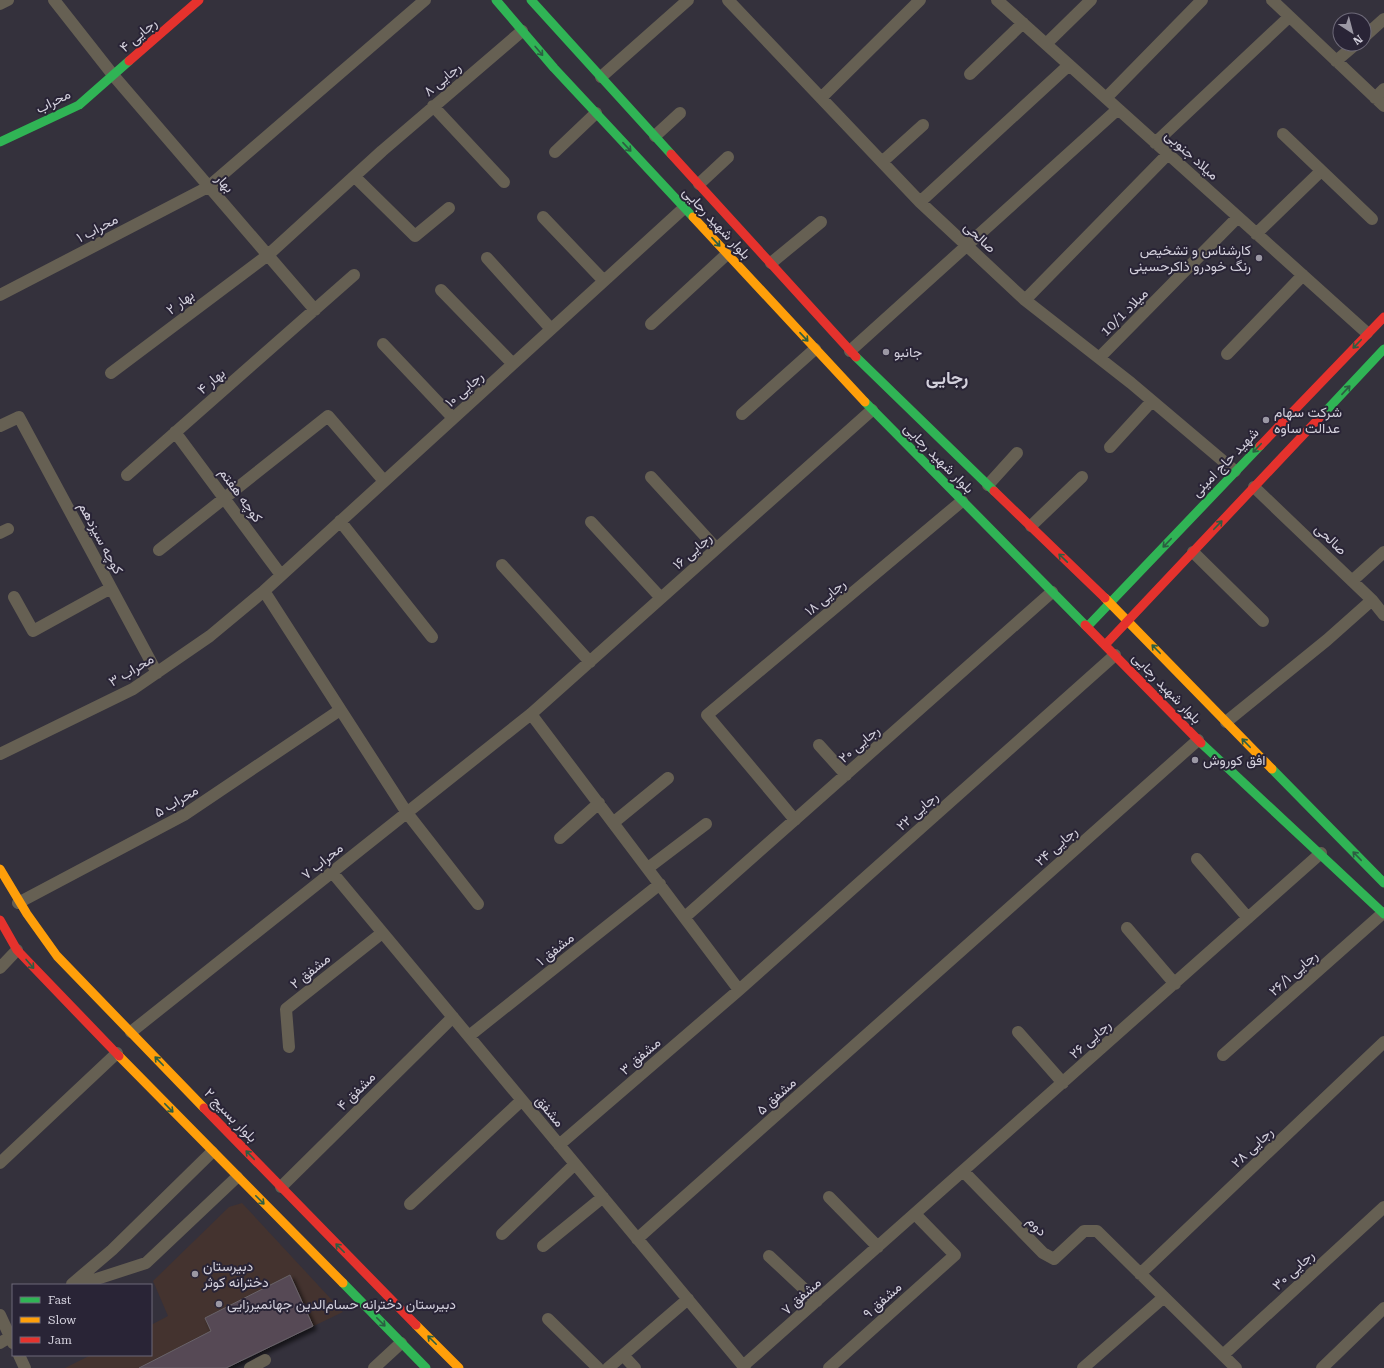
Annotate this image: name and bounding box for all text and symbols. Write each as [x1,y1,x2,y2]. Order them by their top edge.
north arrow [1332,12,1372,52]
street label: رجایی ۴ [116,15,161,56]
text: N [1350,32,1365,48]
one-way arrow [535,46,544,56]
street label: رجایی ۸ [420,59,465,100]
street label: محراب [33,85,74,117]
street label: میلاد جنوبی [1161,127,1222,184]
one-way arrow [622,142,632,152]
street label: بهار [211,170,237,196]
street label: بلوار شهید رجایی [679,184,754,263]
street label: محراب ۱ [74,210,121,246]
street label: صالحی [960,218,1000,257]
one-way arrow [711,237,720,247]
place label: کارشناس و تشخیص رنگ خودرو ذاکرحسینی [1129,242,1251,275]
marker: کارشناس و تشخیص رنگ خودرو ذاکرحسینی [1254,253,1264,263]
street label: میلاد 10/1 [1097,285,1151,339]
street label: بهار ۲ [163,286,198,318]
one-way arrow [799,332,809,342]
one-way arrow [1352,339,1361,349]
place label: جانبو [894,344,922,361]
marker: جانبو [881,347,891,357]
street label: بهار ۴ [194,365,229,398]
district label: رجایی [926,367,968,389]
street label: رجایی ۱۰ [442,368,487,411]
one-way arrow [1341,385,1350,395]
place label: شرکت سهام عدالت ساوه [1274,404,1342,437]
marker: شرکت سهام عدالت ساوه [1261,415,1271,425]
street label: بلوار شهید رجایی [900,420,977,497]
street label: شهید حاج امینی [1188,424,1264,502]
one-way arrow [1252,443,1262,453]
street label: کوچه هفتم [214,465,266,526]
street label: کوچه سیزدهم [74,499,127,578]
one-way arrow [1213,520,1223,530]
street label: صالحی [1311,520,1350,559]
street label: رجایی ۱۶ [669,529,715,573]
one-way arrow [1163,538,1172,548]
one-way arrow [1058,553,1068,563]
street label: رجایی ۱۸ [801,575,849,619]
one-way arrow [1151,644,1160,654]
street label: بلوار شهید رجایی [1128,649,1205,728]
street label: محراب ۳ [106,650,157,691]
street label: رجایی ۲۰ [835,722,884,767]
one-way arrow [1241,738,1251,748]
place label: افق کوروش [1203,752,1266,769]
marker: افق کوروش [1190,755,1200,765]
street label: محراب ۵ [151,782,202,821]
street label: رجایی ۲۲ [893,788,942,835]
street label: رجایی ۲۴ [1032,823,1081,870]
street label: محراب ۷ [298,839,347,883]
one-way arrow [1352,851,1362,861]
street label: مشفق ۱ [533,929,578,970]
street label: رجایی ۲۶/۱ [1265,947,1321,1000]
street label: مشفق ۲ [287,950,334,993]
one-way arrow [25,959,34,969]
street label: رجایی ۲۶ [1066,1016,1115,1062]
street label: مشفق ۳ [616,1034,664,1079]
one-way arrow [154,1056,164,1066]
street label: مشفق ۴ [334,1069,379,1114]
street label: مشفق ۵ [753,1074,800,1119]
street label: بلوار بسیج ۲ [199,1085,261,1147]
street label: مشفق [532,1092,568,1131]
one-way arrow [164,1102,173,1112]
street label: رجایی ۲۸ [1228,1123,1277,1171]
one-way arrow [245,1150,254,1160]
one-way arrow [255,1195,265,1205]
street label: دوم [1023,1213,1050,1240]
one-way arrow [335,1243,345,1253]
street label: رجایی ۳۰ [1269,1247,1318,1294]
place label: دبیرستان دخترانه کوثر [202,1258,269,1291]
marker: دبیرستان دخترانه کوثر [190,1269,200,1279]
street label: مشفق ۷ [778,1274,825,1319]
street label: مشفق ۹ [859,1279,905,1322]
legend [12,1284,152,1356]
text: Fast [48,1293,72,1307]
place label: دبیرستان دخترانه حسام‌الدین جهانمیرزایی [227,1296,456,1313]
marker: دبیرستان دخترانه حسام‌الدین جهانمیرزایی [214,1299,224,1309]
text: Slow [48,1313,76,1327]
one-way arrow [376,1317,386,1327]
text: Jam [48,1333,72,1347]
one-way arrow [427,1335,437,1345]

